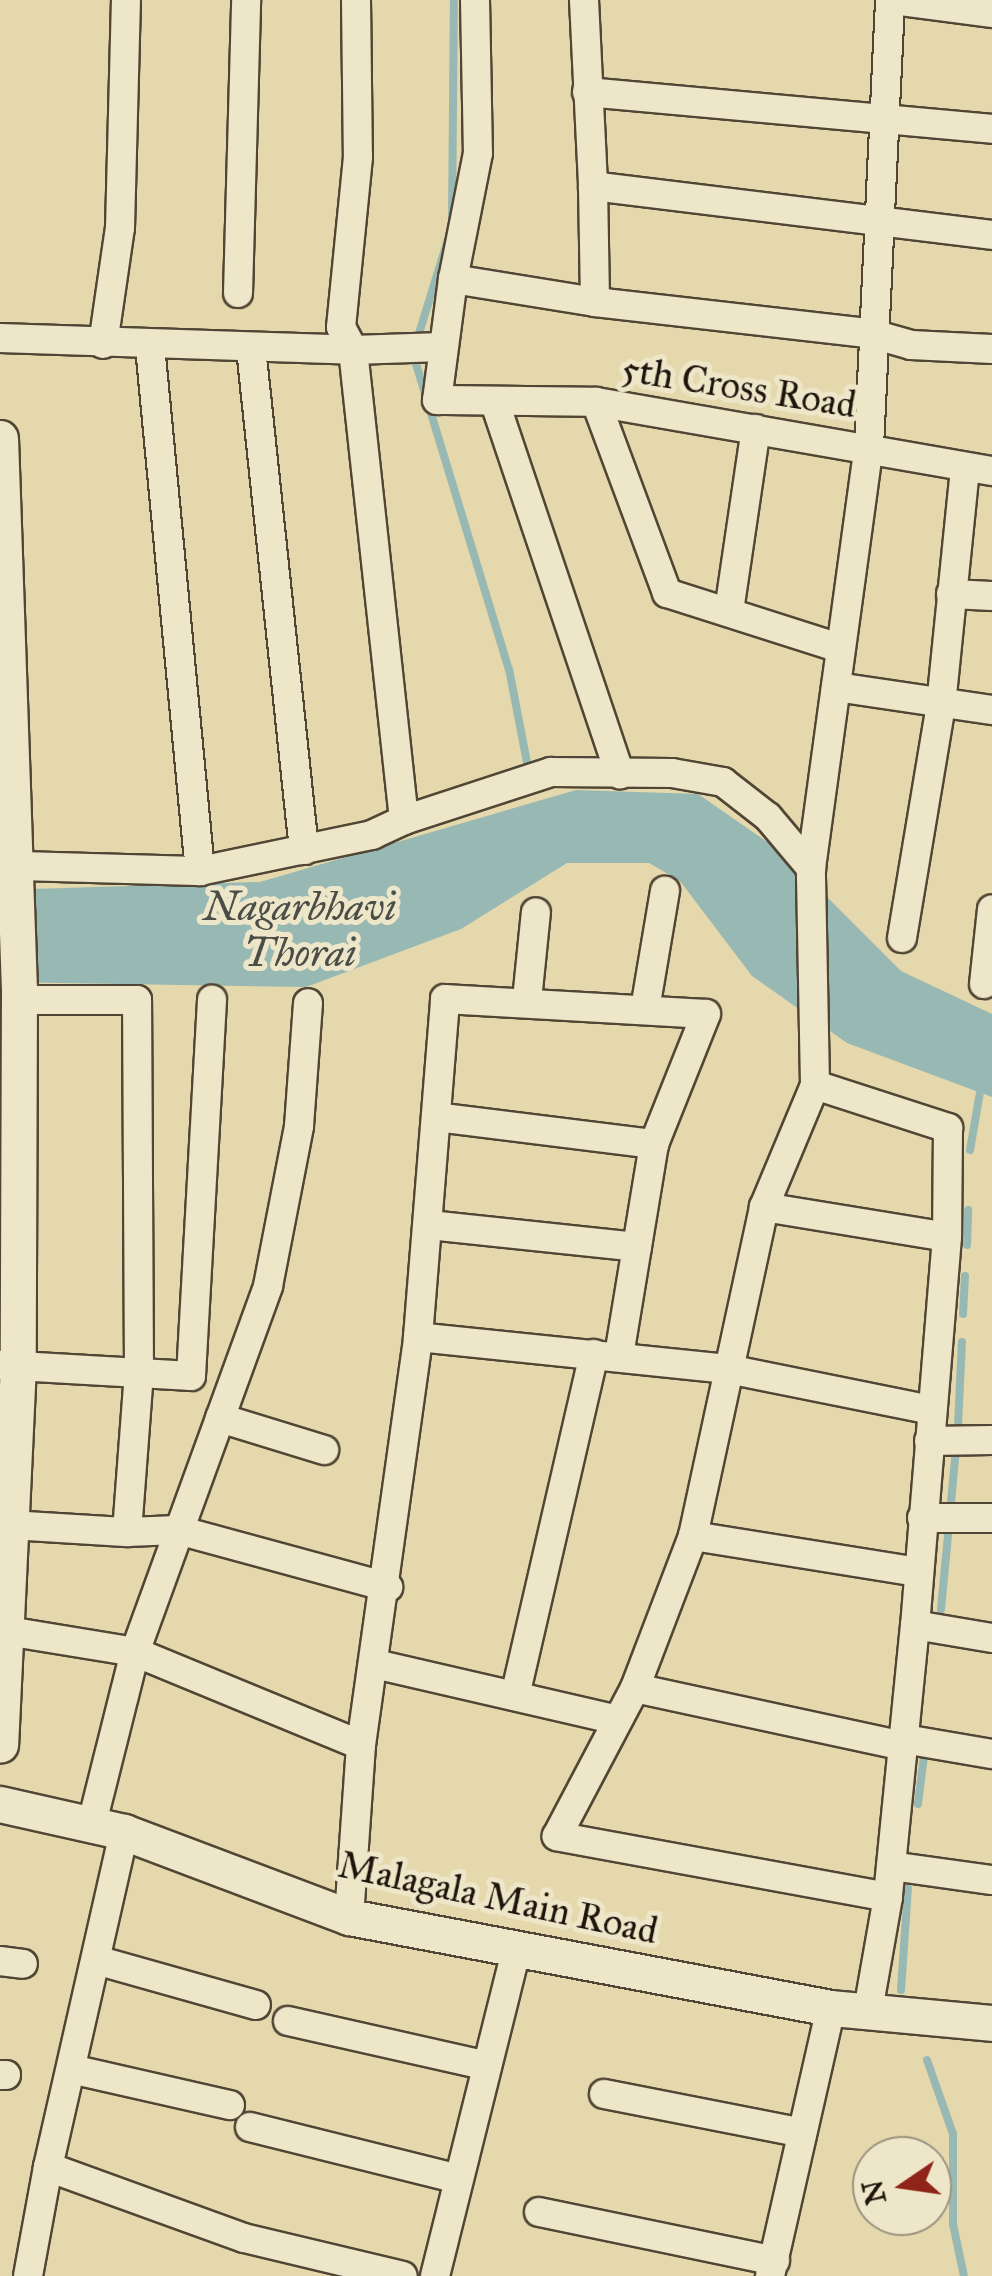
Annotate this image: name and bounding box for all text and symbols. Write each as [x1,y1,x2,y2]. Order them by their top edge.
street label: 5th Cross Road [619,346,859,428]
water label: Nagarbhavi Thorai [204,883,396,977]
street label: Malagala Main Road [334,1842,662,1954]
north arrow [852,2136,952,2236]
text: N [855,2177,894,2208]

